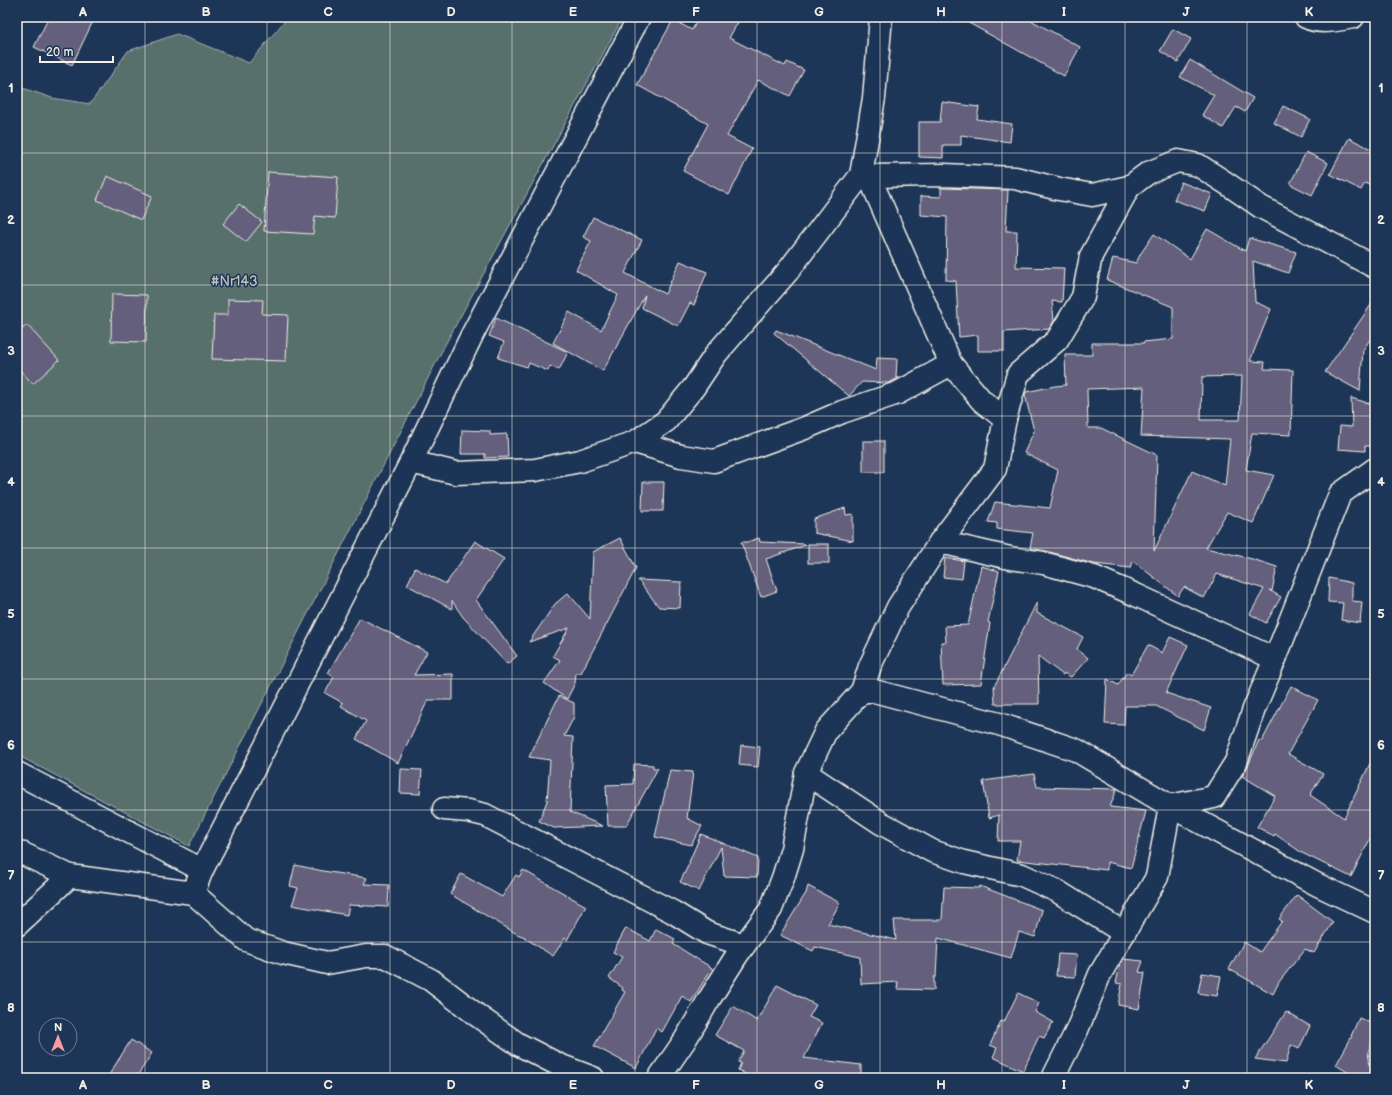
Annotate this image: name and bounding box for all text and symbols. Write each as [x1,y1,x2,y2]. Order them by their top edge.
text: A [78,4,87,20]
text: B [201,4,211,20]
text: C [323,4,333,20]
text: D [446,4,456,20]
text: E [569,4,578,20]
text: F [692,4,700,20]
text: G [814,4,824,20]
text: H [936,4,946,20]
text: I [1062,4,1066,20]
text: J [1182,4,1190,20]
text: K [1305,4,1314,20]
scale bar [40,38,113,64]
text: 20 m [46,45,73,60]
text: 1 [8,80,14,96]
text: 1 [1378,80,1384,96]
text: 2 [7,212,15,228]
text: 2 [1377,212,1385,228]
park label: #Nr143 [210,273,258,290]
text: 3 [7,343,15,359]
text: 3 [1377,343,1385,359]
text: 4 [7,474,15,490]
text: 4 [1377,474,1385,490]
text: 5 [7,606,15,622]
text: 5 [1377,606,1385,622]
text: 6 [7,737,15,753]
text: 6 [1377,737,1385,753]
text: 7 [7,868,15,884]
text: 7 [1377,868,1385,884]
text: 8 [7,1000,15,1016]
text: 8 [1377,1000,1385,1016]
north arrow [38,1017,78,1057]
text: N [54,1021,62,1034]
text: A [78,1077,87,1093]
text: B [201,1077,211,1093]
text: C [323,1077,333,1093]
text: D [446,1077,456,1093]
text: E [569,1077,578,1093]
text: F [692,1077,700,1093]
text: G [814,1077,824,1093]
text: H [936,1077,946,1093]
text: I [1062,1077,1066,1093]
text: J [1182,1077,1190,1093]
text: K [1305,1077,1314,1093]

